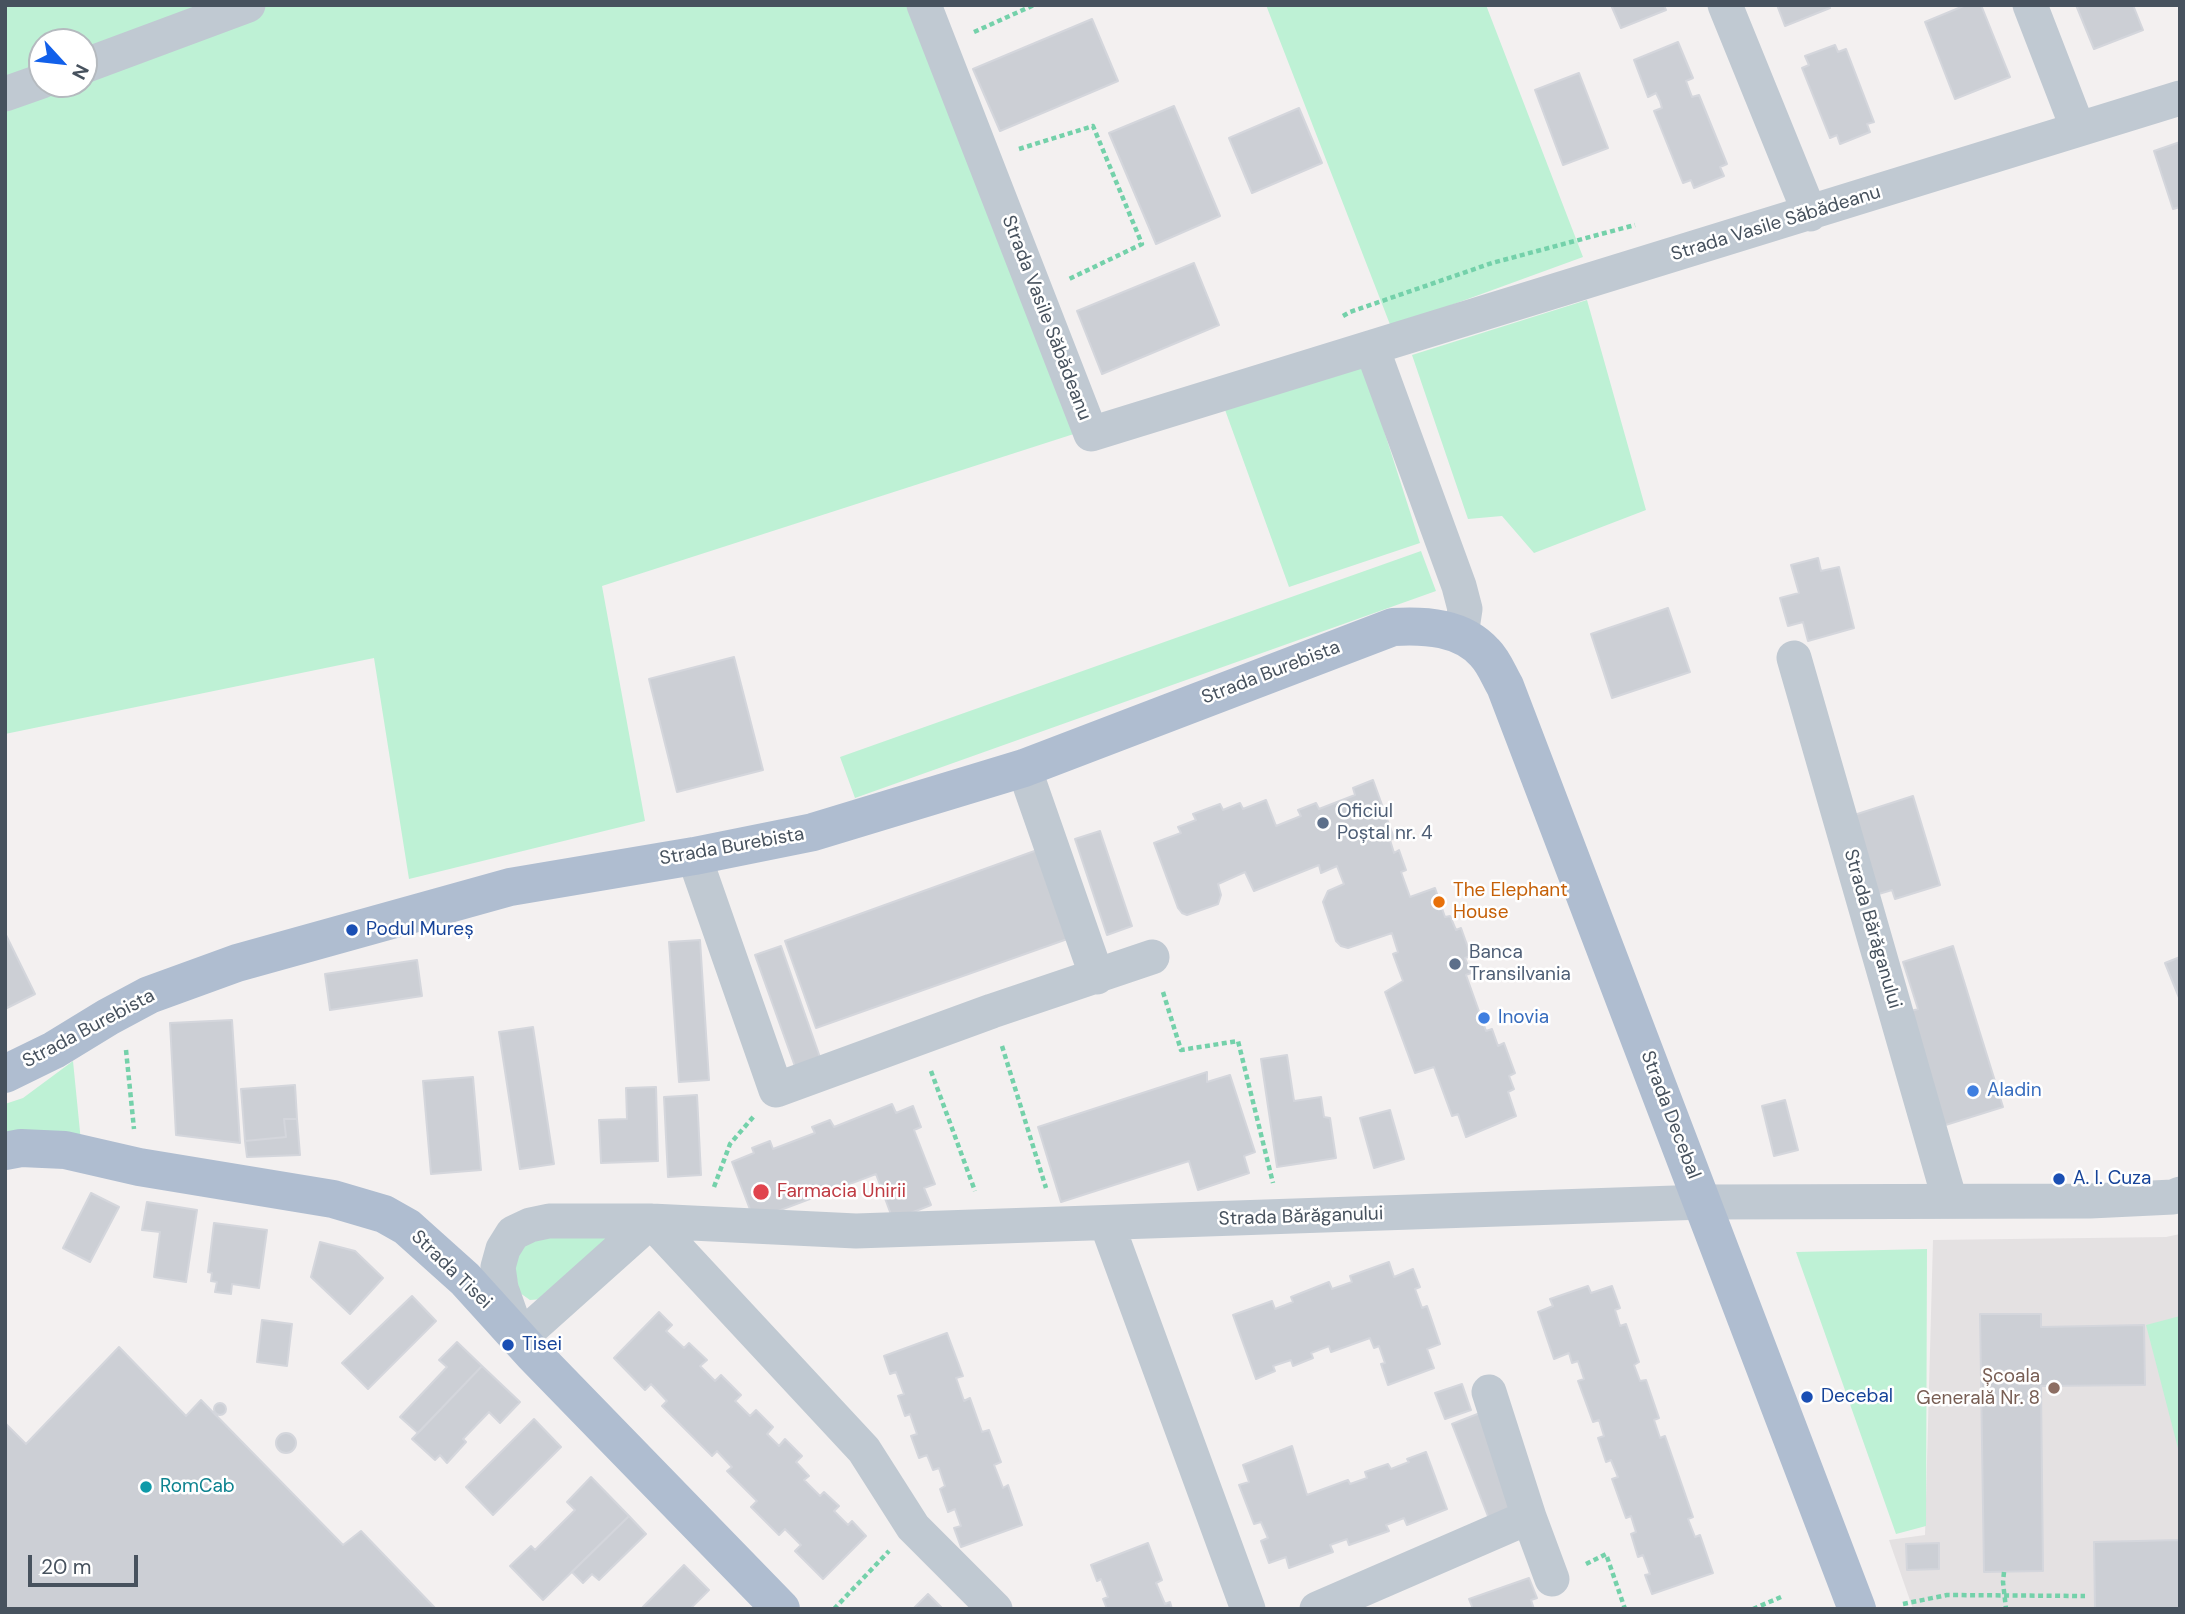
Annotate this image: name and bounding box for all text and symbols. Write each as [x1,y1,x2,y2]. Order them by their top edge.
north arrow [28,28,98,98]
text: N [66,60,95,84]
street label: Strada Vasile Săbădeanu [1669,181,1883,267]
street label: Strada Vasile Săbădeanu [996,212,1096,424]
street label: Strada Burebista [1199,636,1343,710]
place label: Oficiul Poștal nr. 4 [1337,801,1432,845]
marker: Oficiul Poștal nr. 4 [1315,815,1331,831]
street label: Strada Burebista [658,823,806,871]
street label: Strada Bărăganului [1838,847,1906,1011]
place label: The Elephant House [1453,880,1568,924]
marker: The Elephant House [1431,894,1447,910]
place label: Podul Mureș [366,919,474,941]
marker: Podul Mureș [344,922,360,938]
place label: Banca Transilvania [1469,942,1571,986]
marker: Banca Transilvania [1447,956,1463,972]
street label: Strada Burebista [19,985,159,1073]
place label: Inovia [1498,1007,1549,1029]
marker: Inovia [1476,1010,1492,1026]
street label: Strada Decebal [1635,1048,1705,1182]
place label: Aladin [1987,1080,2042,1102]
marker: Aladin [1965,1083,1981,1099]
place label: A. I. Cuza [2073,1168,2151,1190]
marker: A. I. Cuza [2051,1171,2067,1187]
place label: Farmacia Unirii [777,1181,906,1203]
marker: Farmacia Unirii [751,1182,771,1202]
street label: Strada Bărăganului [1218,1203,1384,1231]
street label: Strada Tisei [406,1226,496,1314]
place label: Tisei [522,1334,562,1356]
marker: Tisei [500,1337,516,1353]
place label: Școala Generală Nr. 8 [1916,1366,2040,1410]
marker: Școala Generală Nr. 8 [2046,1380,2062,1396]
place label: Decebal [1821,1386,1893,1408]
marker: Decebal [1799,1389,1815,1405]
place label: RomCab [160,1476,235,1498]
marker: RomCab [138,1479,154,1495]
scale bar [32,1540,142,1584]
text: 20 m [41,1553,92,1581]

